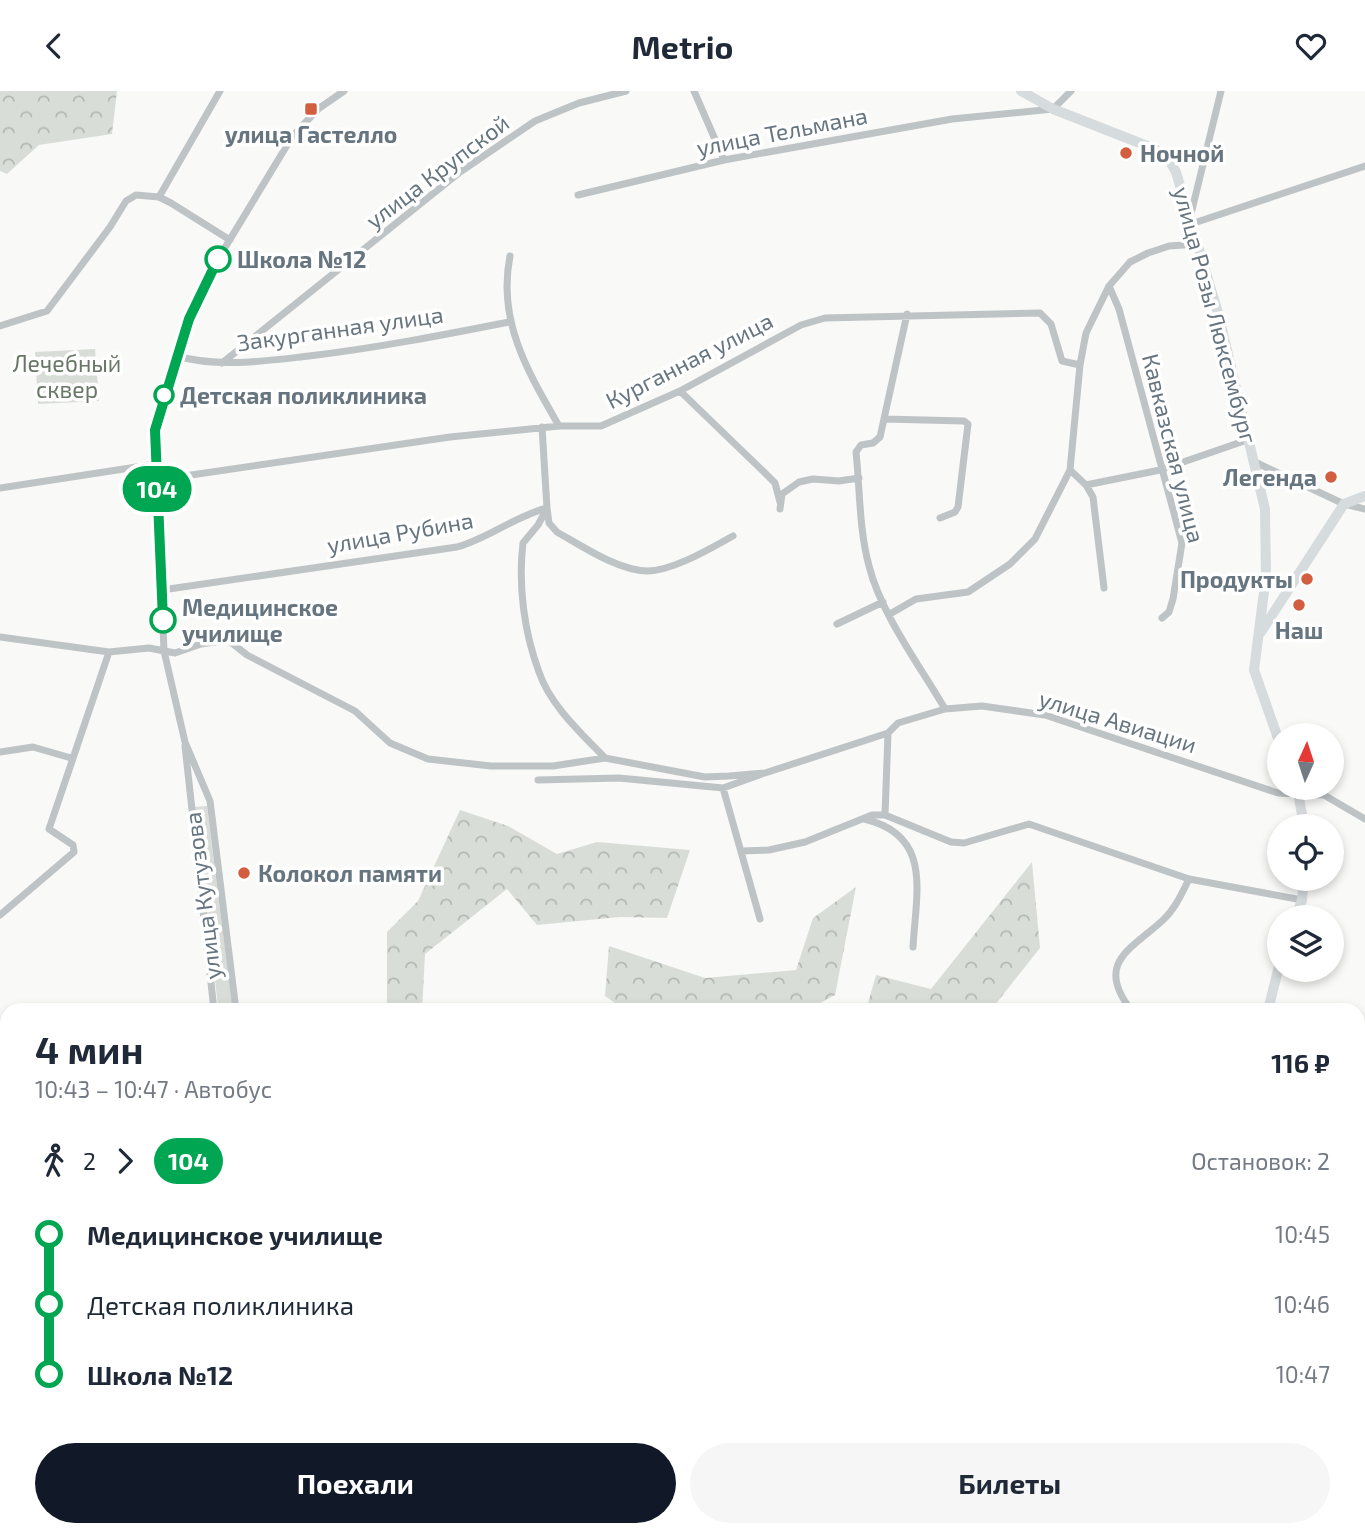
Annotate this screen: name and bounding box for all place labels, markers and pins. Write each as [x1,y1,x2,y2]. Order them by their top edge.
marker: улица Гастелло [303,101,319,117]
place label: улица Гастелло [225,120,397,148]
place label: Ночной [1140,139,1224,167]
marker: Ночной [1118,145,1134,161]
place label: Школа №12 [237,245,366,273]
marker: Школа №12 [205,246,231,272]
place label: Детская поликлиника [180,381,427,409]
marker: Детская поликлиника [154,385,174,405]
place label: Легенда [1223,463,1317,491]
marker: Легенда [1323,469,1339,485]
place label: Продукты [1180,565,1293,593]
marker: Продукты [1299,571,1315,587]
place label: Медицинское училище [182,593,338,647]
marker: Наш [1291,597,1307,613]
marker: Медицинское училище [150,607,176,633]
place label: Наш [1275,616,1323,644]
place label: Колокол памяти [258,859,442,887]
marker: Колокол памяти [236,865,252,881]

